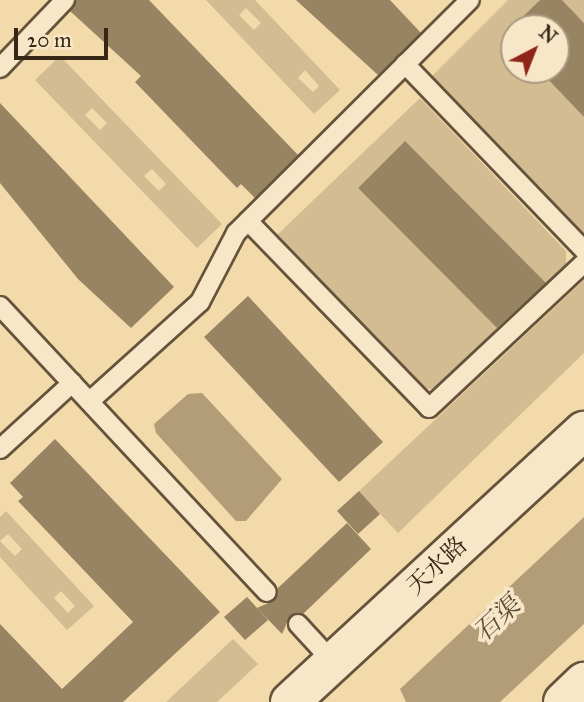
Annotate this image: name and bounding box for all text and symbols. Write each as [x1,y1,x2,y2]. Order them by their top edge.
scale bar [18,14,112,58]
north arrow [500,14,570,84]
text: N [534,21,562,48]
text: 20 m [27,27,72,53]
street label: 天水路 [401,531,473,601]
water label: 石渠 [467,590,527,648]

